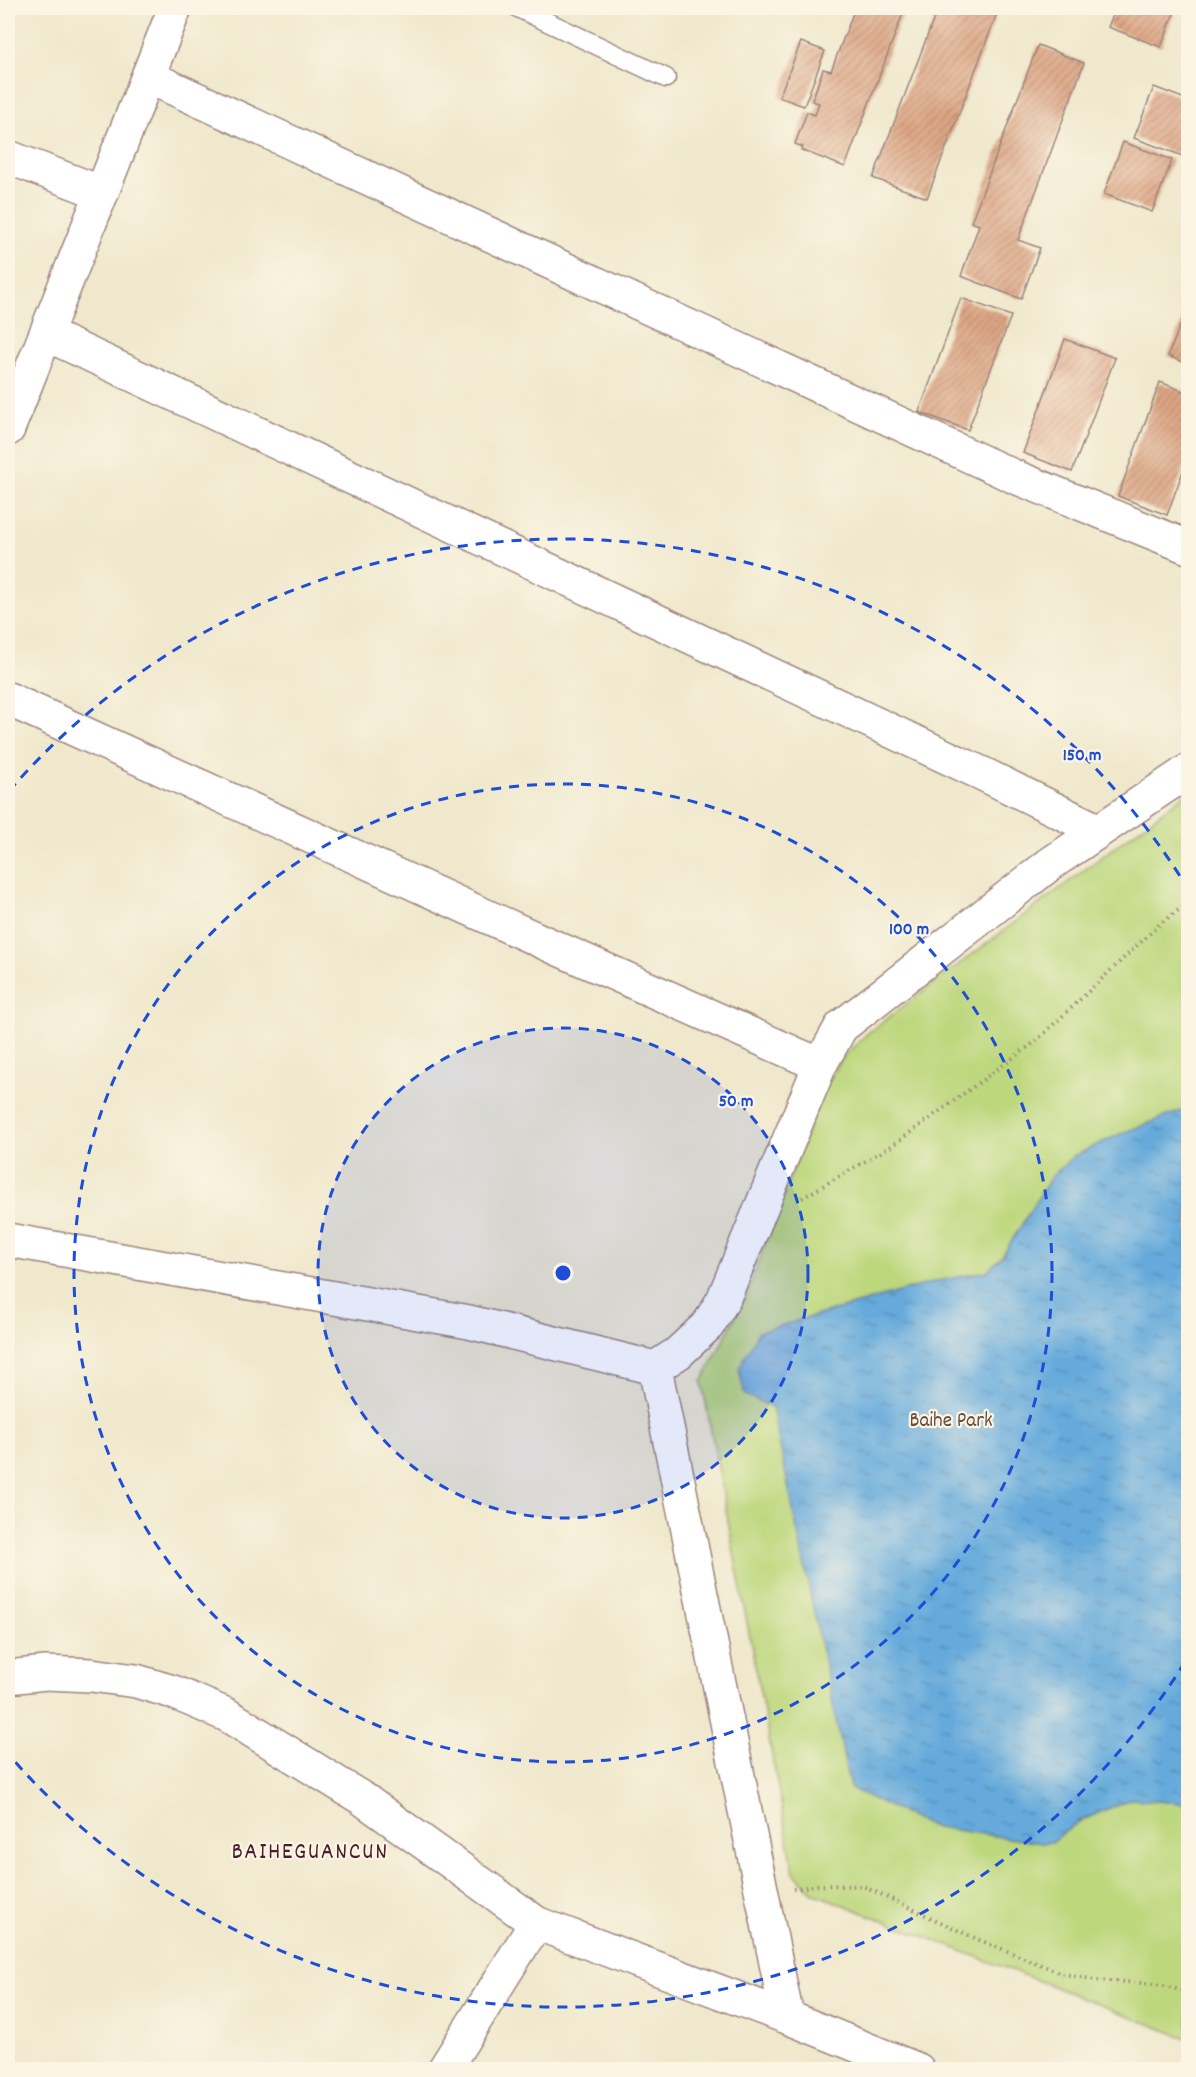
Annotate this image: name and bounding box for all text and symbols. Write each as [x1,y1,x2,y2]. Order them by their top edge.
text: 150 m [1063,744,1101,769]
text: 100 m [889,918,929,943]
text: 50 m [719,1090,753,1115]
centre of rings [553,1263,573,1283]
park label: Baihe Park [909,1407,993,1437]
district label: BAIHEGUANCUN [231,1836,389,1870]

